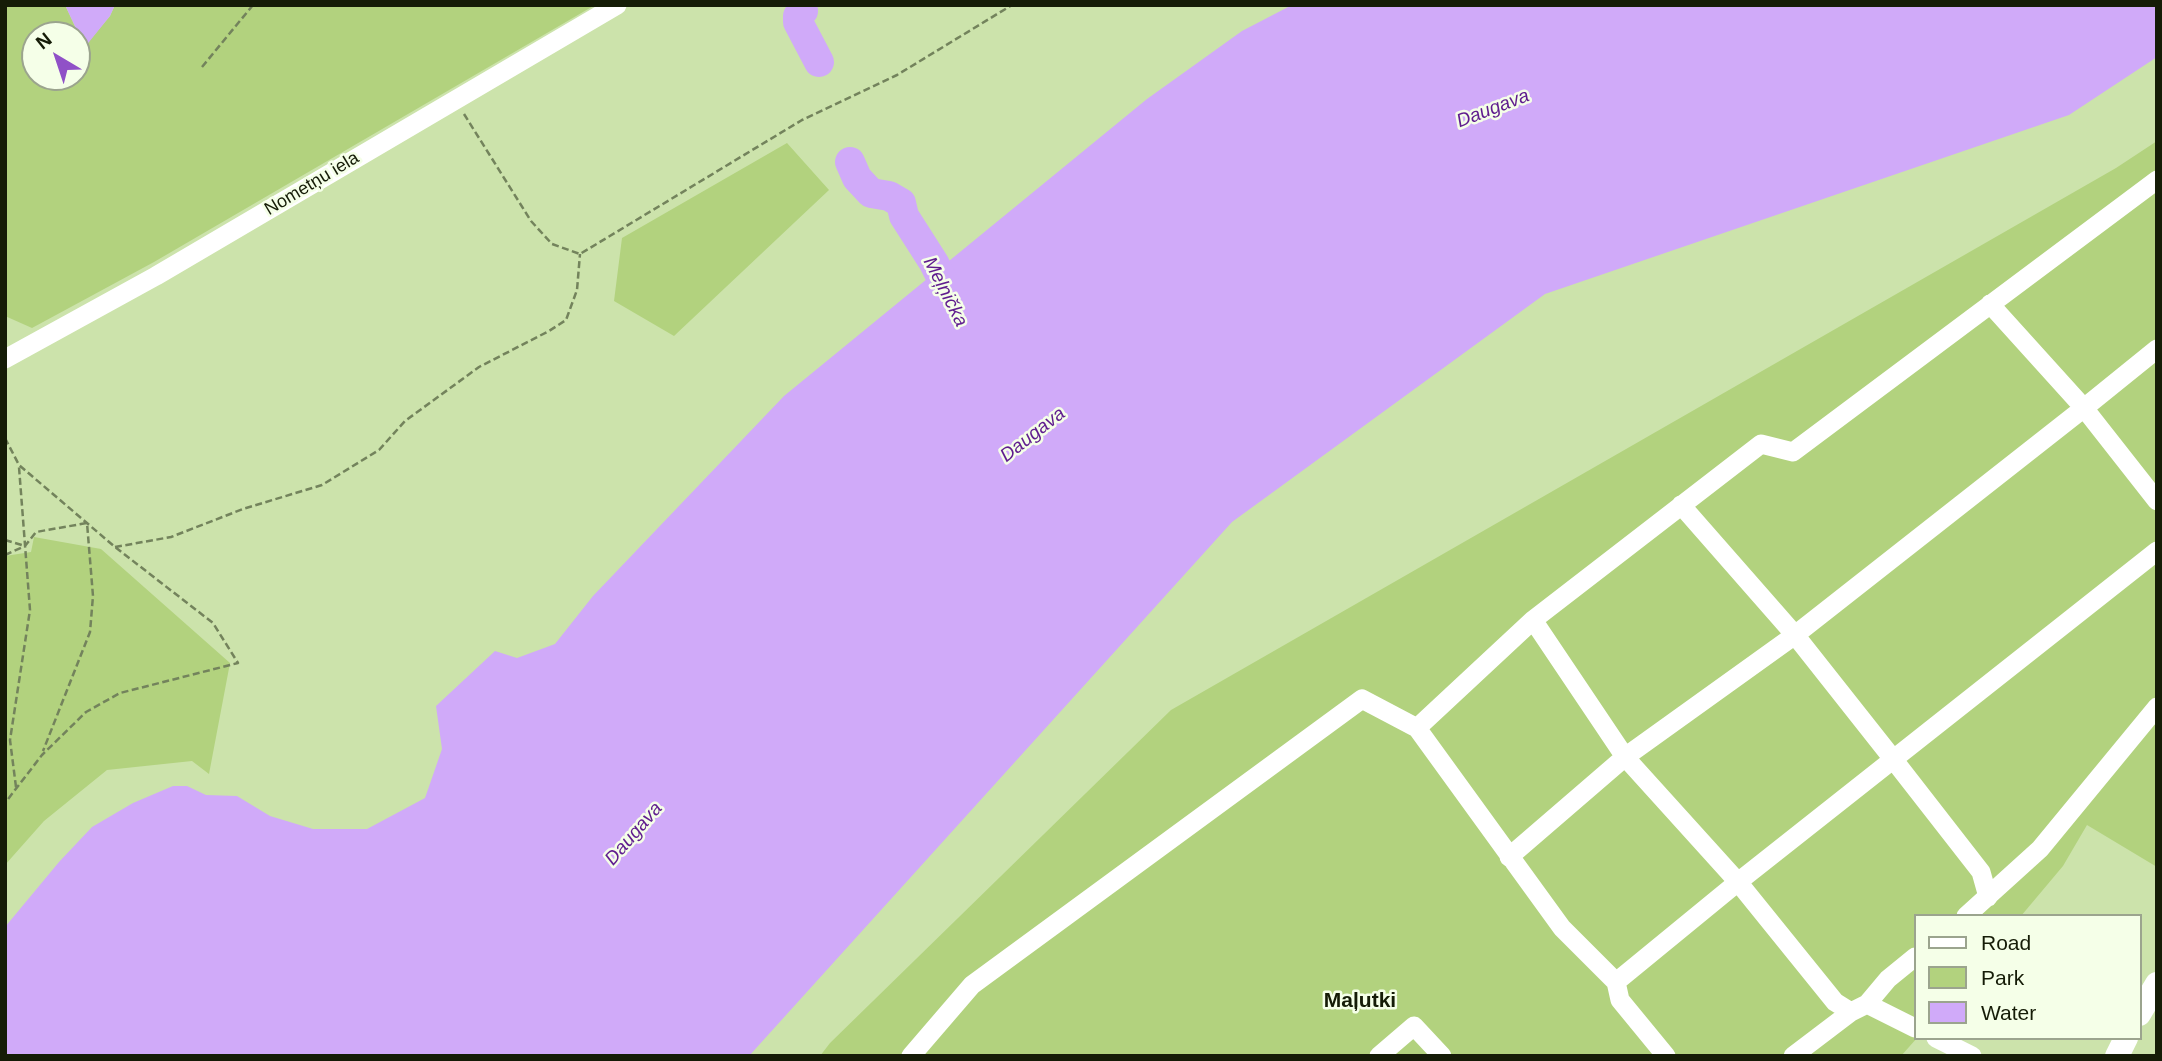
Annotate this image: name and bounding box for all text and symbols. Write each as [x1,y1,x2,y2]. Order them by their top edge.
north arrow [21,21,91,91]
text: N [32,28,56,53]
water label: Daugava [1453,85,1533,133]
street label: Nometņu iela [261,147,363,221]
water label: Meļņička [918,253,972,331]
water label: Daugava [996,403,1070,467]
water label: Daugava [600,798,668,870]
legend [1913,914,2141,1040]
text: Road [1981,931,2031,954]
text: Park [1981,966,2024,989]
district label: Maļutki [1324,988,1396,1014]
text: Water [1981,1001,2036,1024]

